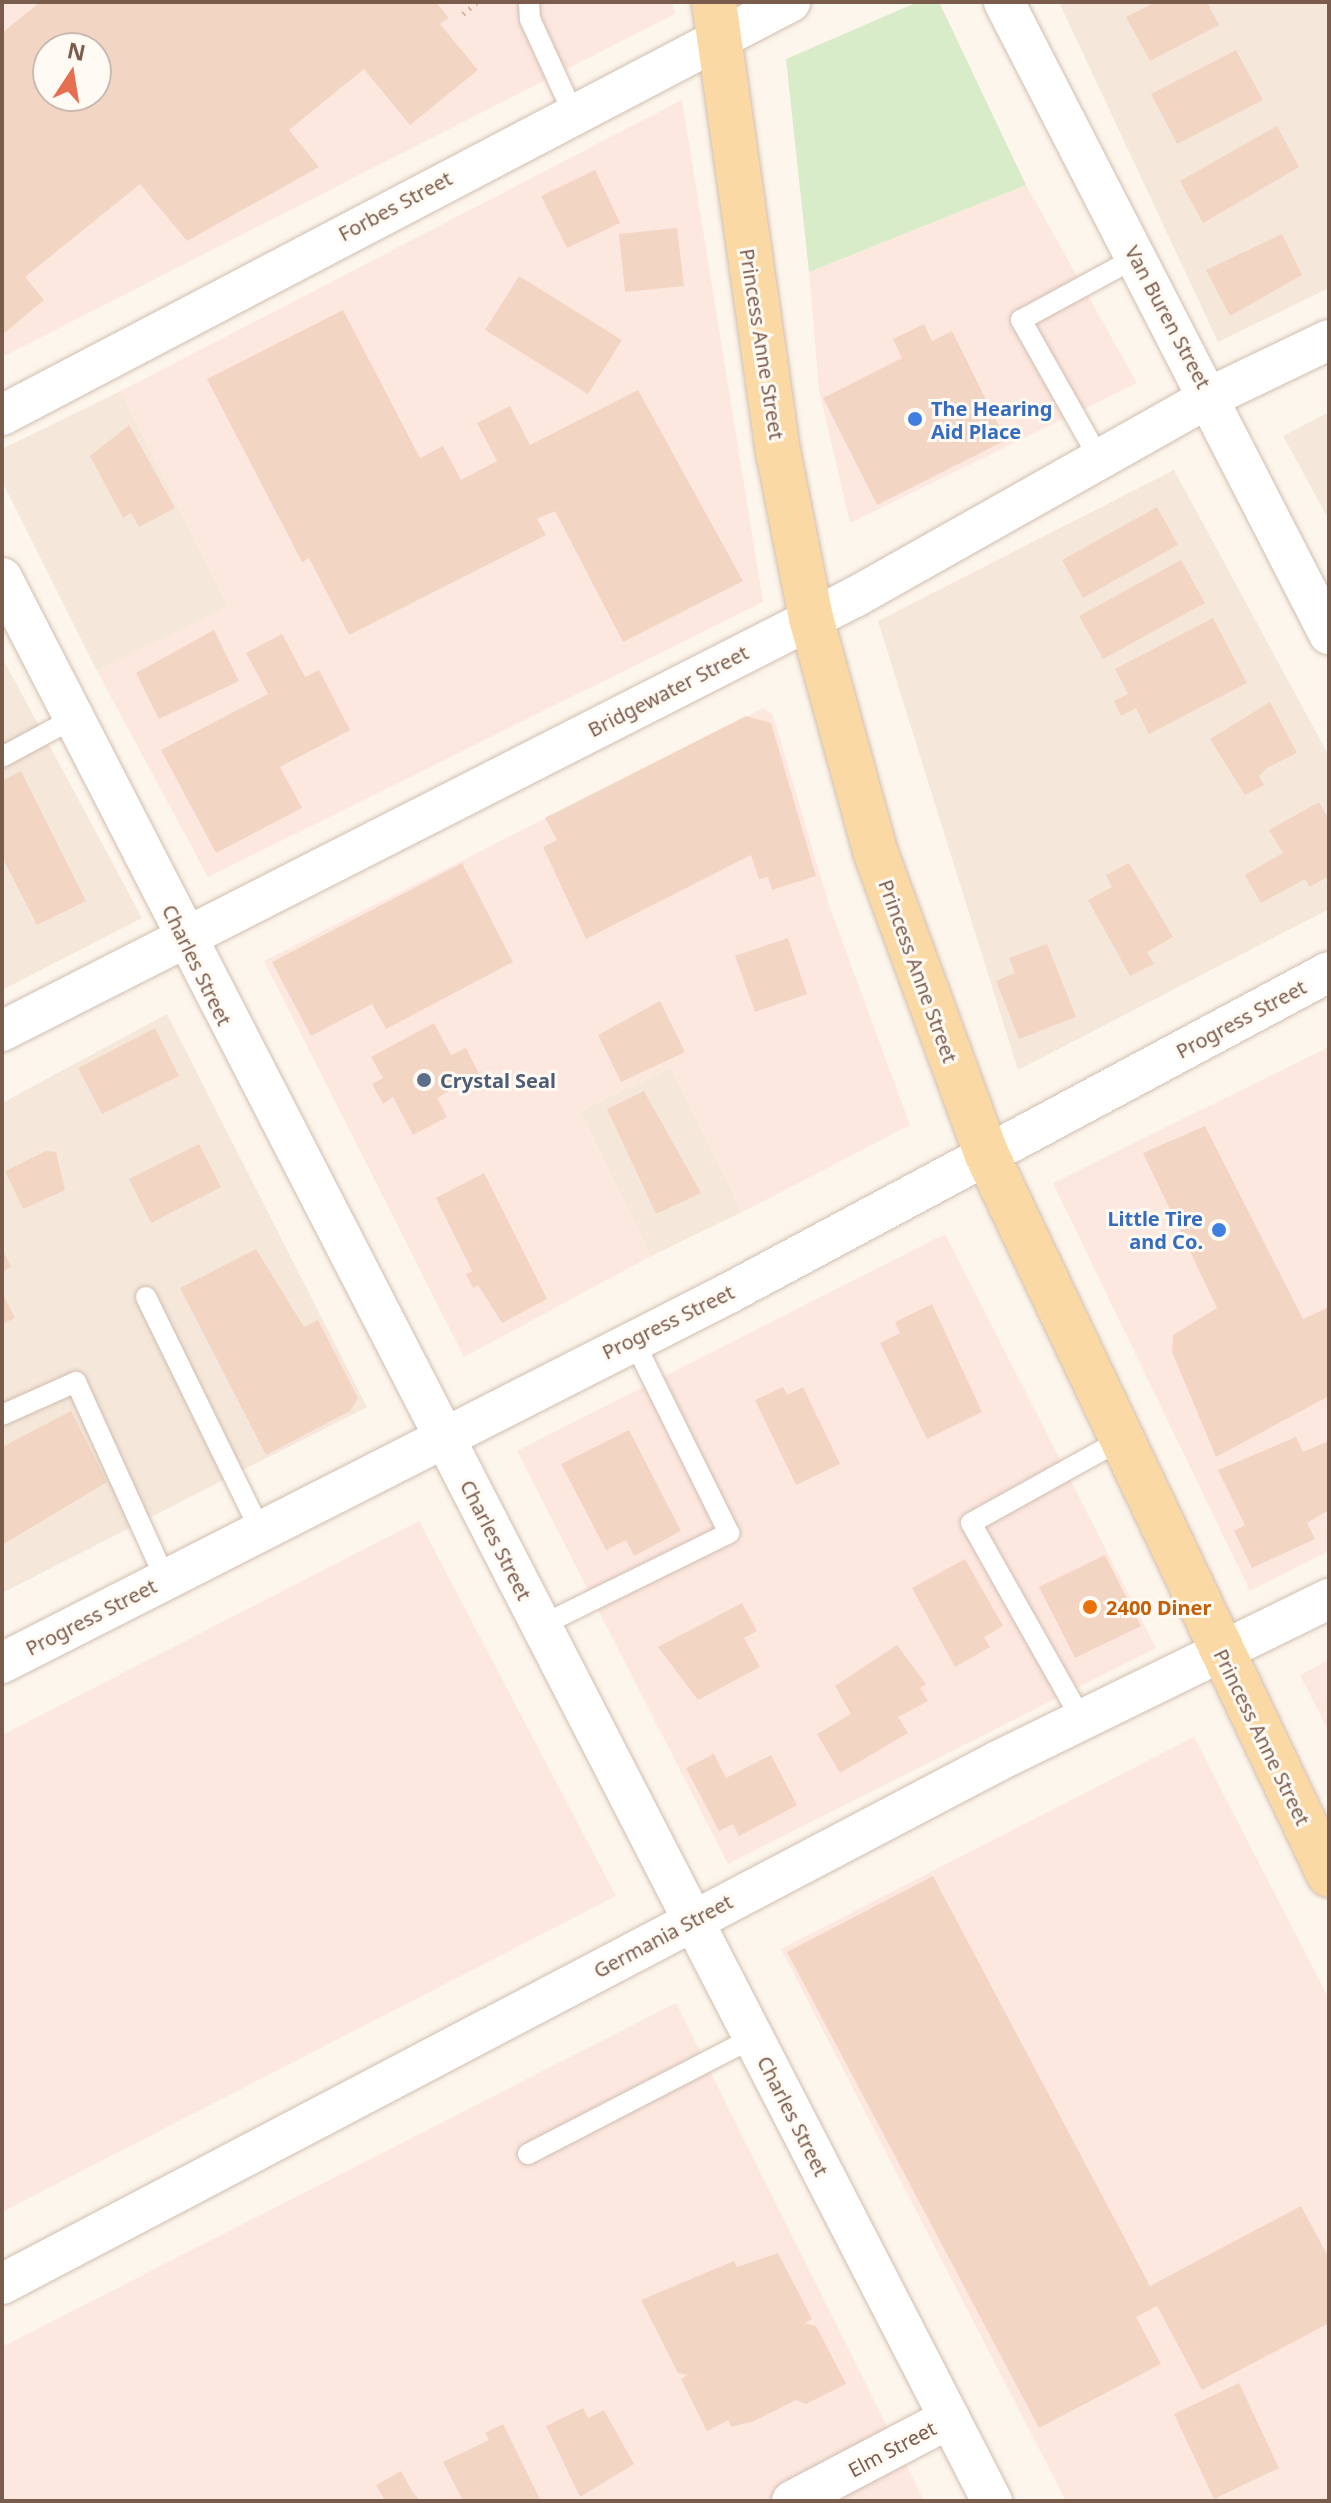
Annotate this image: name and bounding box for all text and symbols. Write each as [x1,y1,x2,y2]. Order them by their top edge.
north arrow [32,32,112,112]
text: N [65,34,88,67]
street label: Forbes Street [334,166,456,246]
street label: Van Buren Street [1120,241,1216,393]
street label: Princess Anne Street [735,247,789,441]
place label: The Hearing Aid Place [931,396,1052,443]
marker: The Hearing Aid Place [906,410,924,428]
street label: Bridgewater Street [584,640,752,742]
street label: Princess Anne Street [874,876,962,1066]
street label: Charles Street [157,901,237,1029]
street label: Progress Street [1172,975,1310,1063]
place label: Crystal Seal [440,1068,556,1092]
marker: Crystal Seal [415,1071,433,1089]
place label: Little Tire and Co. [1107,1206,1203,1253]
marker: Little Tire and Co. [1210,1221,1228,1239]
street label: Progress Street [598,1280,738,1364]
street label: Charles Street [455,1476,537,1604]
street label: Progress Street [22,1574,160,1660]
place label: 2400 Diner [1106,1595,1211,1619]
marker: 2400 Diner [1081,1598,1099,1616]
street label: Princess Anne Street [1209,1645,1315,1829]
street label: Germania Street [589,1889,737,1983]
street label: Charles Street [752,2052,834,2180]
street label: Elm Street [844,2416,940,2482]

